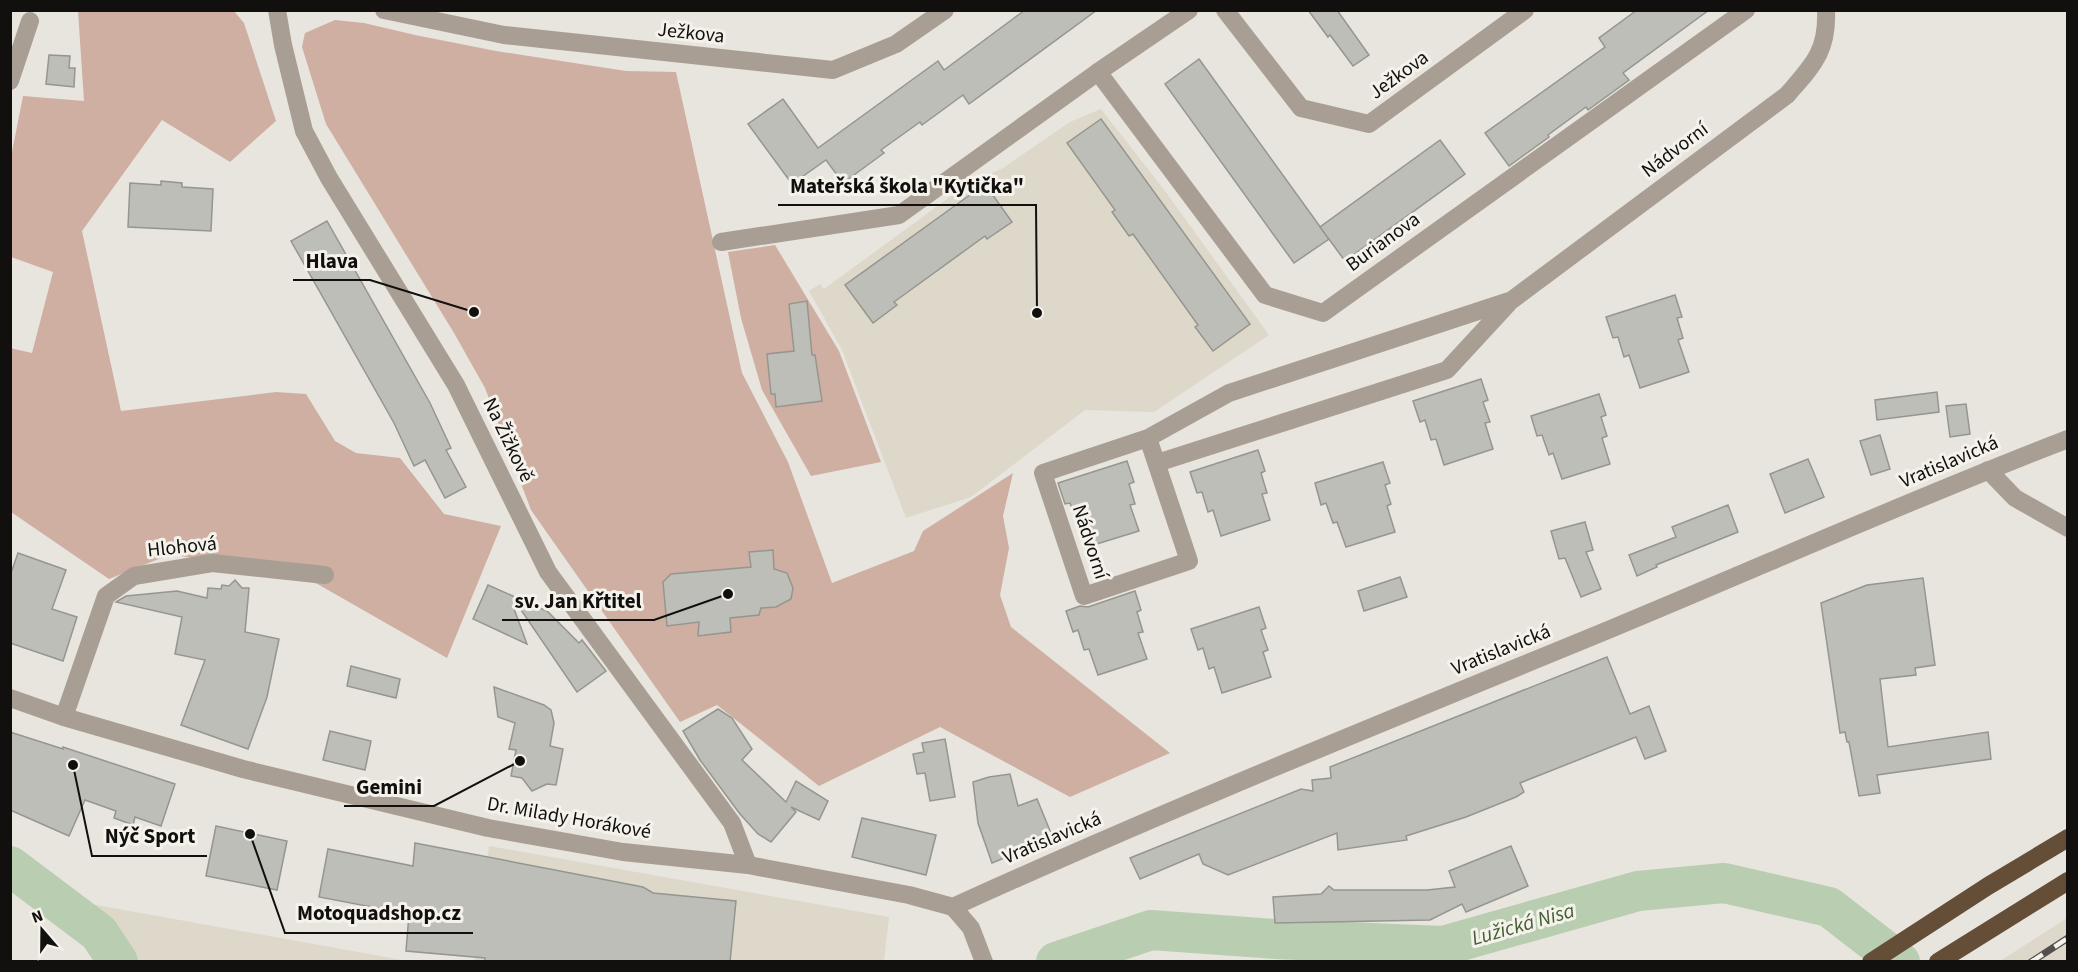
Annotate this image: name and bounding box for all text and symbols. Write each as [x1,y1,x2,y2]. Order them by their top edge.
street label: Ježkova [656,16,726,50]
street label: Ježkova [1364,44,1434,106]
street label: Nádvorní [1636,115,1715,184]
callout: Mateřská škola "Kytička" [778,166,1036,205]
text: Mateřská škola "Kytička" [790,171,1024,201]
street label: Burianova [1340,206,1426,278]
callout: Hlava [293,241,370,280]
text: Hlava [306,246,358,276]
street label: Na Žižkově [476,393,540,487]
street label: Vratislavická [1895,429,2003,495]
street label: Nádvorní [1065,501,1116,584]
street label: Hlohová [146,529,218,565]
callout: sv. Jan Křtitel [502,581,654,620]
text: sv. Jan Křtitel [514,586,642,616]
street label: Vratislavická [1447,617,1555,683]
callout: Gemini [344,767,434,806]
text: Gemini [356,772,422,802]
street label: Dr. Milady Horákové [485,790,653,846]
street label: Vratislavická [998,805,1106,871]
callout: Nýč Sport [92,817,207,856]
text: Nýč Sport [105,821,195,851]
callout: Motoquadshop.cz [285,894,473,933]
water label: Lužická Nisa [1468,895,1578,953]
text: Motoquadshop.cz [297,898,461,928]
north arrow [12,900,72,960]
text: N [28,905,46,929]

